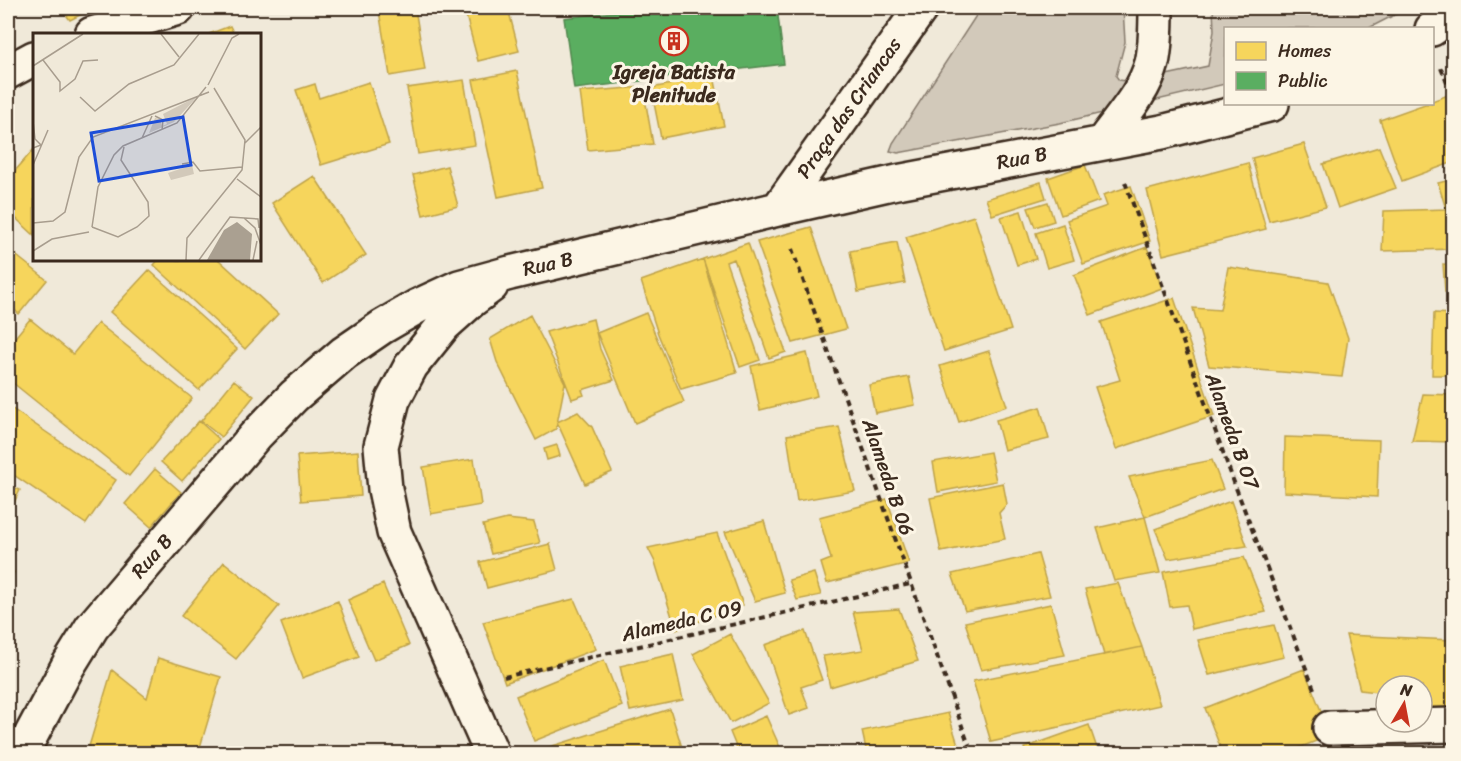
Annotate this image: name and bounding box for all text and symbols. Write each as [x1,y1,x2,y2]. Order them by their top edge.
building icon: Igreja Batista Plenitude [658,25,690,57]
legend [1224,27,1434,105]
street label: Praça das Criancas [787,29,911,186]
inset map [33,33,261,261]
text: Homes [1278,35,1332,67]
place label: Igreja Batista Plenitude [612,55,736,113]
text: Public [1278,65,1328,97]
street label: Rua B [994,136,1051,180]
street label: Rua B [519,241,577,287]
street label: Alameda B 07 [1194,367,1270,496]
street label: Alameda B 06 [851,413,924,540]
street label: Rua B [122,525,182,587]
street label: Alameda C 09 [617,590,746,652]
north arrow [1374,674,1434,734]
text: N [1398,674,1415,705]

